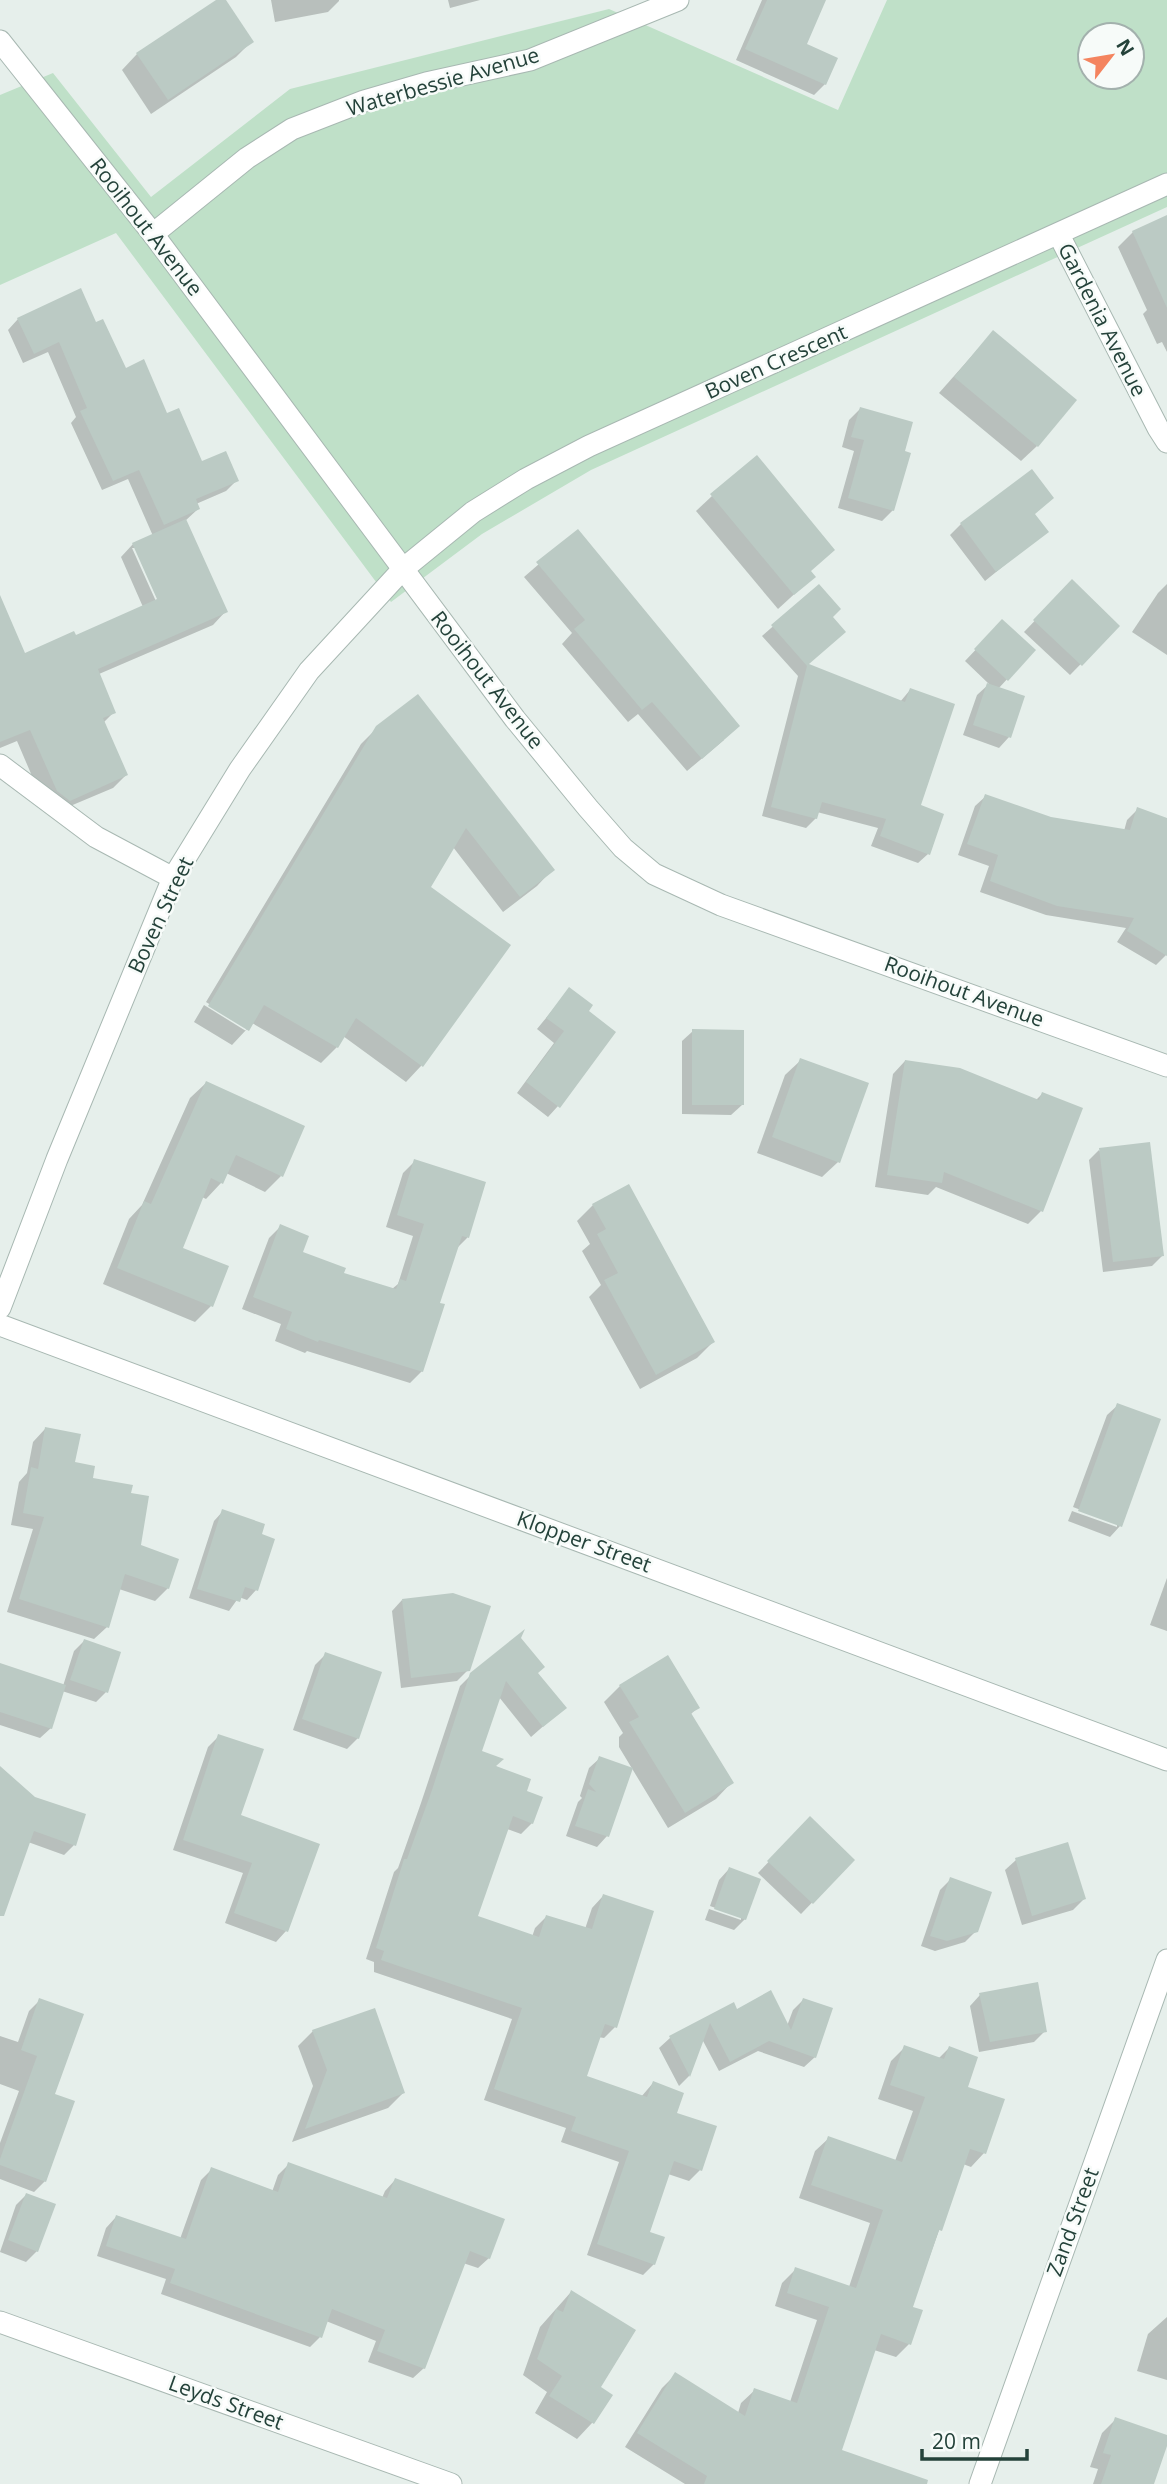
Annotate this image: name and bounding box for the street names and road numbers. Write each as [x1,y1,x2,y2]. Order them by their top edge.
street label: Waterbessie Avenue [343,40,542,122]
street label: Rooihout Avenue [84,152,210,301]
street label: Gardenia Avenue [1052,238,1154,401]
street label: Boven Crescent [700,317,851,405]
street label: Rooihout Avenue [425,605,551,754]
street label: Boven Street [121,852,199,977]
street label: Rooihout Avenue [881,949,1048,1033]
street label: Klopper Street [513,1504,655,1578]
street label: Zand Street [1039,2164,1105,2280]
street label: Leyds Street [165,2368,288,2436]

